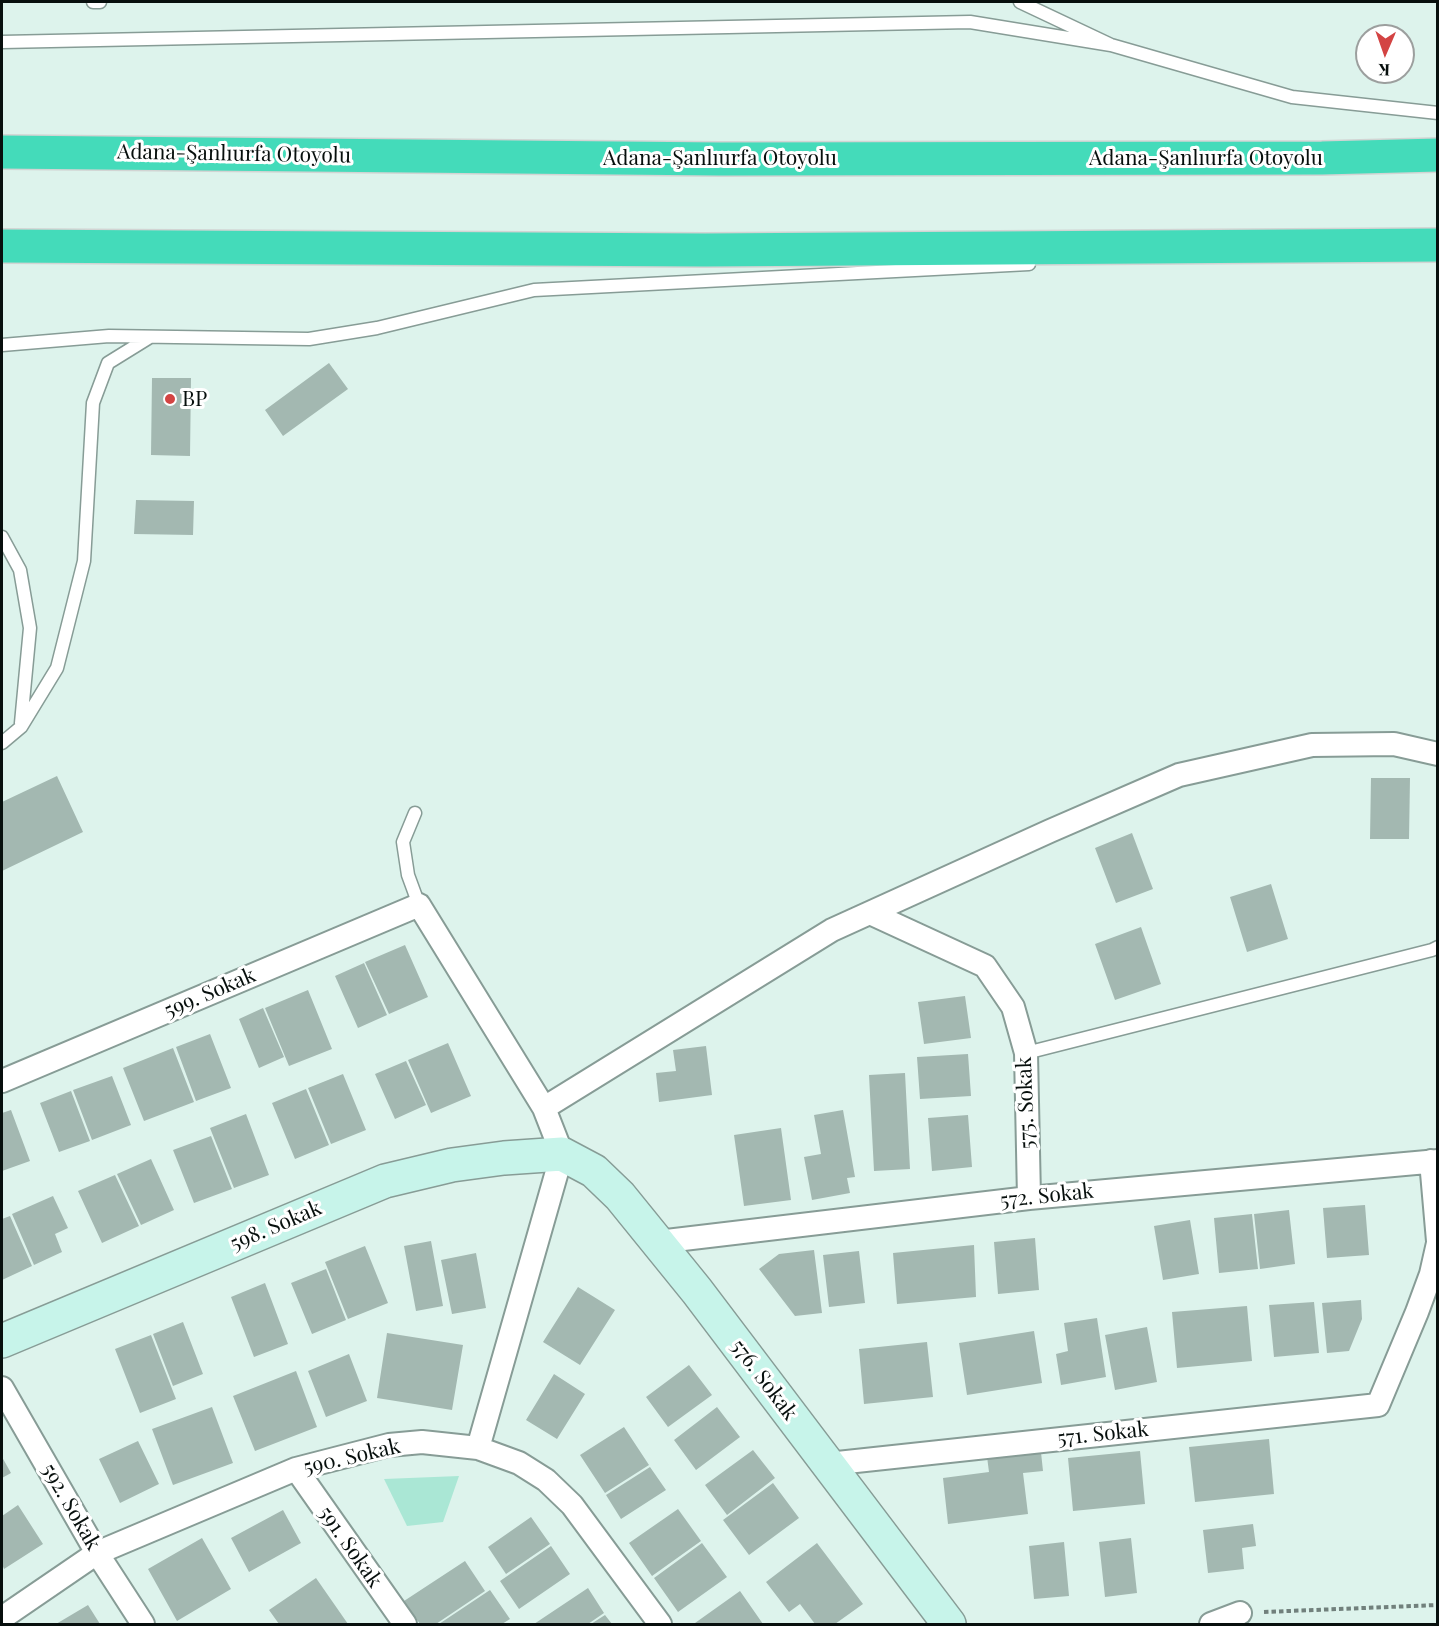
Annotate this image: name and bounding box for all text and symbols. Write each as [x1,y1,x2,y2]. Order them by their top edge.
north arrow [1355,24,1415,84]
text: K [1378,60,1391,81]
street label: Adana-Şanlıurfa Otoyolu [117,139,351,169]
street label: Adana-Şanlıurfa Otoyolu [603,145,837,171]
street label: Adana-Şanlıurfa Otoyolu [1089,145,1323,171]
place label: BP [182,386,207,412]
marker: BP [163,392,177,406]
street label: 599. Sokak [161,963,259,1023]
street label: 575. Sokak [1012,1056,1040,1150]
street label: 572. Sokak [999,1179,1095,1213]
street label: 598. Sokak [227,1195,325,1257]
street label: 576. Sokak [725,1335,803,1425]
street label: 571. Sokak [1056,1417,1150,1451]
street label: 590. Sokak [301,1434,403,1480]
street label: 592. Sokak [36,1459,106,1555]
street label: 591. Sokak [313,1501,387,1593]

